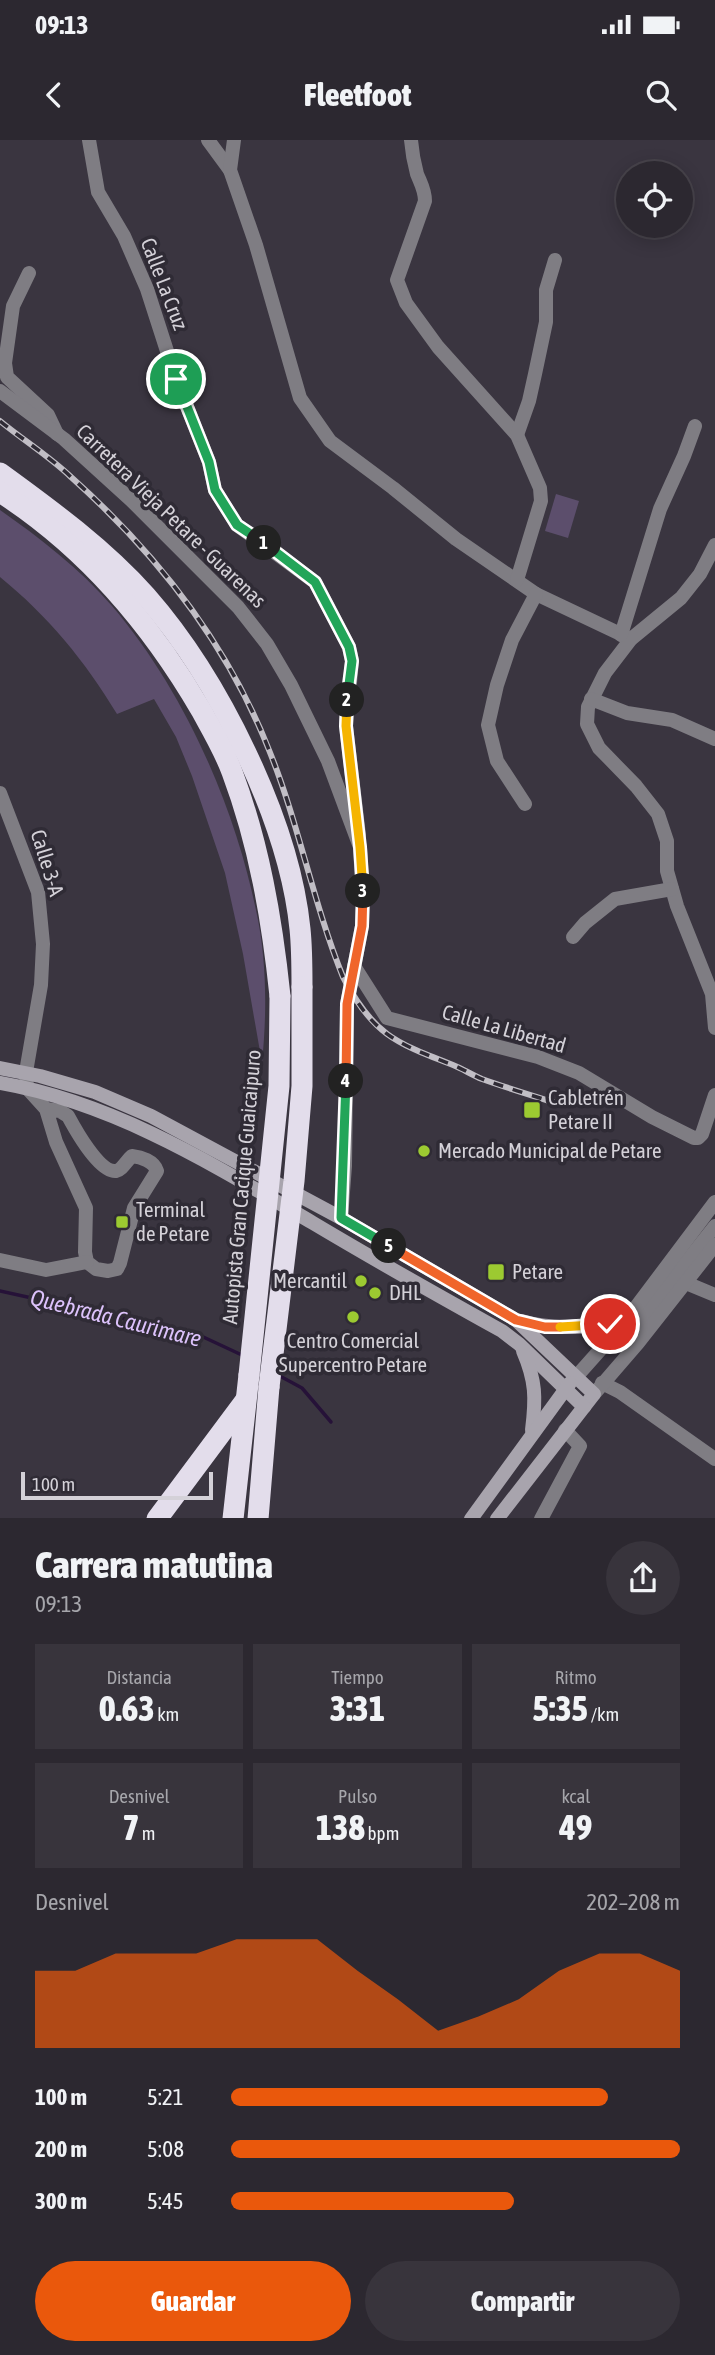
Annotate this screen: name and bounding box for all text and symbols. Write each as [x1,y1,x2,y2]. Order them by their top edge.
text: 09:13 [35,10,89,40]
icon: back [35,76,73,114]
text: Fleetfoot [304,76,411,113]
icon: search [642,76,680,114]
map controls [616,161,693,238]
button: locate [616,161,693,238]
street label: Calle La Cruz [136,234,194,333]
pin [146,349,206,409]
icon: arrive [157,360,195,398]
street label: Carretera Vieja Petare - Guarenas [72,419,271,612]
pin: 1 [246,526,282,560]
text: 1 [259,531,268,553]
pin: 2 [330,682,364,718]
text: 2 [342,688,351,710]
street label: Calle 3-A [27,827,70,899]
pin: 3 [346,874,380,908]
text: 3 [358,879,367,901]
street label: Calle La Libertad [440,999,569,1057]
street label: Autopista Gran Cacique Guaicaipuro [217,1049,265,1325]
pin: 4 [328,1063,364,1098]
text: 4 [341,1069,350,1091]
place label: Cabletrén Petare II [548,1085,624,1133]
marker: Cabletrén Petare II [522,1100,542,1120]
place label: Mercado Municipal de Petare [438,1138,662,1162]
marker: Mercado Municipal de Petare [416,1143,432,1159]
place label: Terminal de Petare [136,1197,210,1245]
marker: Terminal de Petare [114,1214,130,1230]
pin: 5 [372,1228,406,1264]
text: 5 [384,1234,393,1256]
place label: Petare [512,1259,563,1283]
marker: Petare [486,1262,506,1282]
place label: Mercantil [273,1268,347,1292]
marker: Mercantil [353,1273,369,1289]
place label: DHL [389,1280,421,1304]
water label: Quebrada Caurimare [28,1284,204,1352]
marker: DHL [367,1285,383,1301]
pin [580,1294,640,1354]
icon: check [591,1305,629,1343]
marker: Centro Comercial Supercentro Petare [345,1309,361,1325]
place label: Centro Comercial Supercentro Petare [279,1328,427,1376]
scale bar [21,1470,214,1501]
text: 100 m [32,1473,75,1495]
button: share [606,1541,680,1615]
text: Carrera matutina [35,1543,273,1586]
text: 09:13 [35,1591,82,1617]
text: Distancia [106,1666,172,1688]
text: Tiempo [331,1666,384,1688]
text: Ritmo [555,1666,597,1688]
text: 0.63 [99,1688,155,1728]
text: 3:31 [330,1688,385,1728]
text: 5:35 [532,1688,588,1728]
text: km [155,1703,179,1725]
text: /km [588,1703,619,1725]
text: Desnivel [109,1785,170,1807]
text: Pulso [338,1785,377,1807]
text: kcal [561,1785,590,1807]
text: 7 [123,1807,139,1847]
text: 138 [316,1807,365,1847]
text: 49 [559,1807,592,1847]
text: m [139,1822,156,1844]
text: bpm [365,1822,399,1844]
text: Desnivel [35,1889,109,1915]
text: 202–208 m [586,1889,680,1915]
text: 100 m [35,2084,87,2110]
text: 5:21 [147,2084,184,2110]
text: 200 m [35,2136,87,2162]
text: 5:08 [147,2136,184,2162]
text: 300 m [35,2188,87,2214]
text: 5:45 [147,2188,184,2214]
button: Guardar [35,2261,351,2341]
button: Compartir [365,2261,680,2341]

